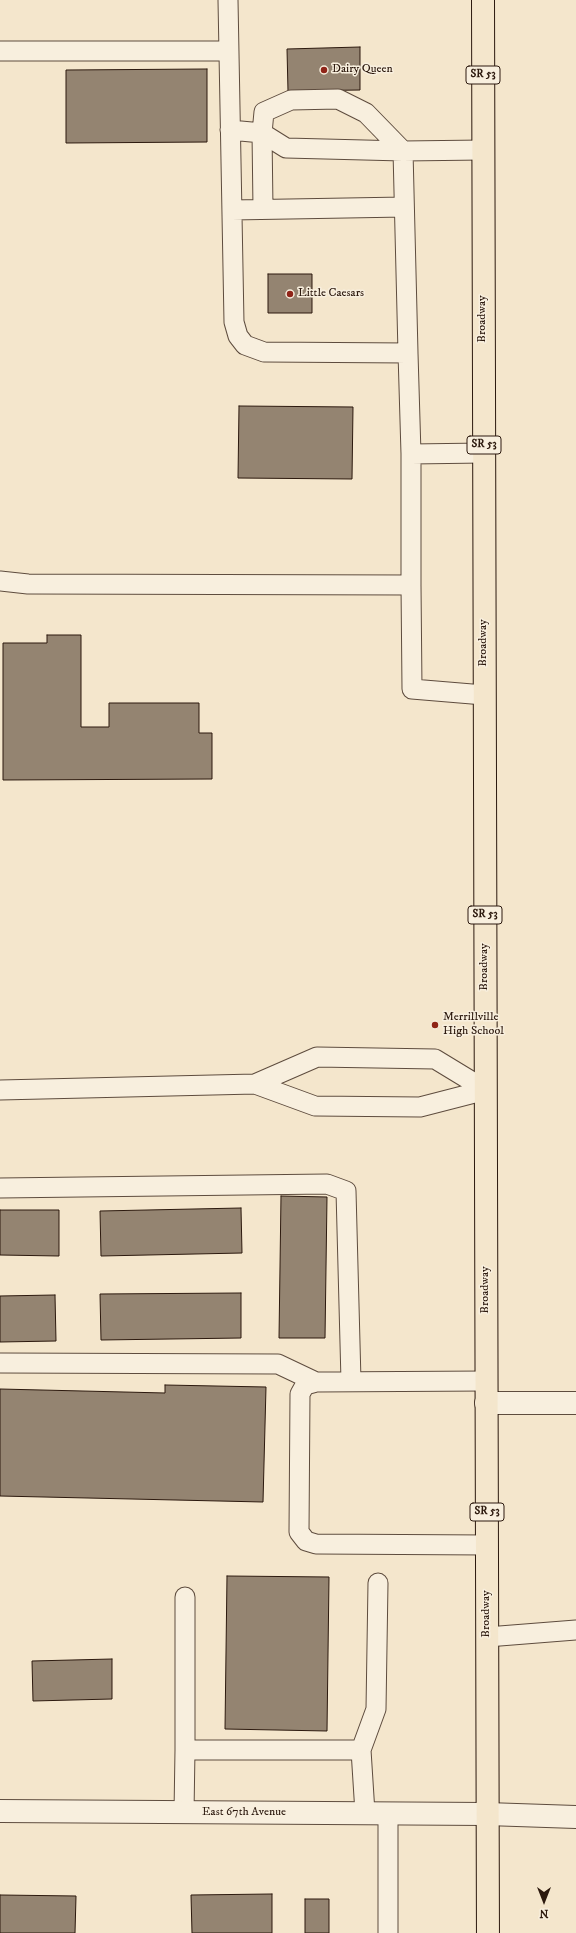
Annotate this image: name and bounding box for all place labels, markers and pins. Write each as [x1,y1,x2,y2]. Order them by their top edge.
place label: Dairy Queen [332,63,393,77]
marker: Dairy Queen [319,65,329,75]
place label: Little Caesars [298,287,364,301]
marker: Little Caesars [285,289,295,299]
place label: Merrillville High School [443,1011,504,1039]
marker: Merrillville High School [430,1020,440,1030]

